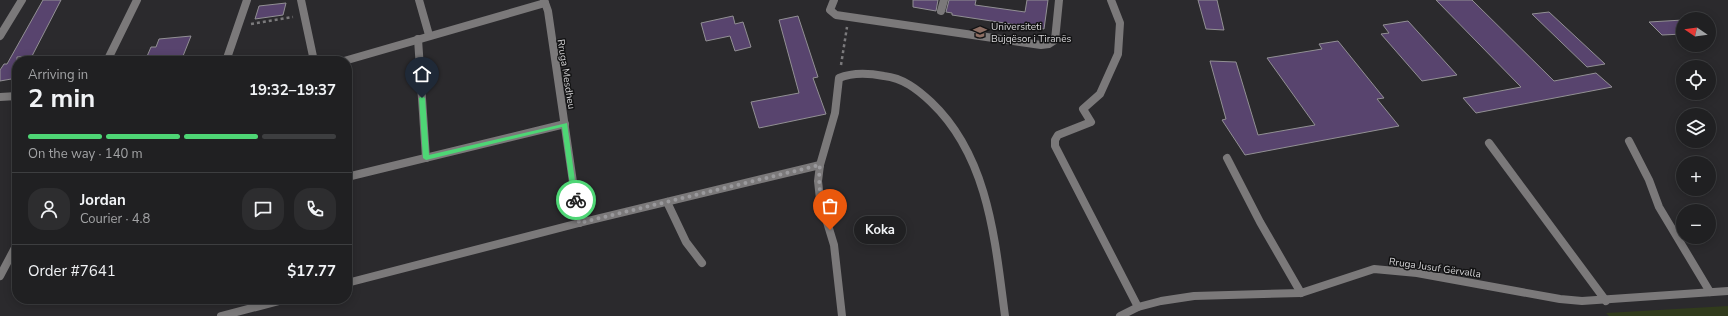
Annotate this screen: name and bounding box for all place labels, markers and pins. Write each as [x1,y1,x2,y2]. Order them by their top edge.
place label: Universiteti Bujqësor i Tiranës [991,20,1071,46]
school or university icon: Universiteti Bujqësor i Tiranës [972,24,988,40]
pin [405,57,439,98]
pin [813,189,847,230]
callout: Koka [854,216,906,244]

